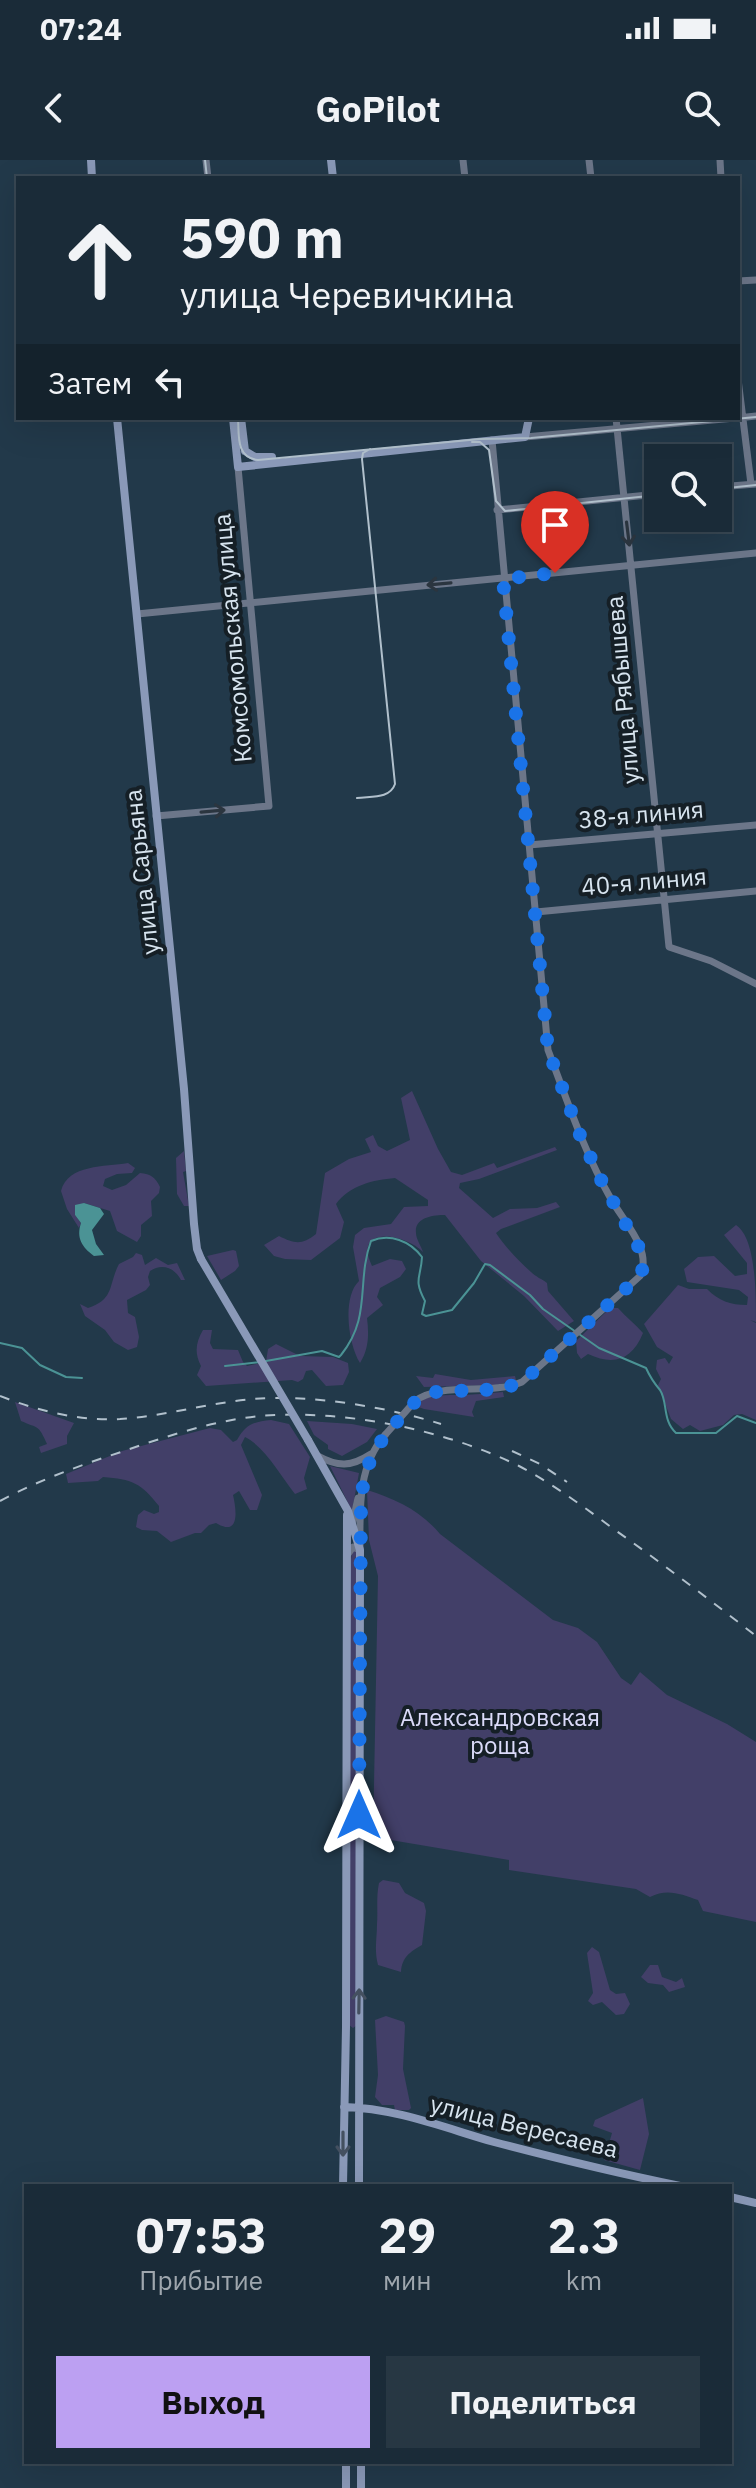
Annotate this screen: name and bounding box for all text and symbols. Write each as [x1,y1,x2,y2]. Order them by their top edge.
text: 07:24 [40,9,122,48]
text: GoPilot [316,85,440,132]
icon: back [32,86,76,130]
icon: search [680,86,724,130]
text: 590 m [180,201,344,273]
icon: ahead [48,208,152,312]
text: улица Черевичкина [180,271,514,318]
icon: left [148,360,192,404]
text: Затем [48,363,132,402]
map controls [644,444,732,532]
button: search [644,444,732,532]
pin [521,491,589,573]
icon: arrive [533,503,577,547]
street label: Комсомольская улица [205,512,259,764]
one-way arrow [621,521,636,547]
one-way arrow [426,577,453,592]
street label: улица Рябышева [598,595,646,785]
street label: улица Сарьяна [116,788,166,956]
street label: 38-я линия [577,793,705,835]
one-way arrow [199,803,225,818]
street label: 40-я линия [580,860,708,902]
park label: Александровская роща [400,1701,600,1761]
position arrow [317,1773,401,1857]
one-way arrow [351,1988,367,2015]
street label: улица Вересаева [427,2087,622,2165]
one-way arrow [335,2130,351,2157]
text: 07:53 [136,2204,267,2266]
text: 29 [378,2204,436,2266]
text: 2.3 [548,2204,620,2266]
text: Прибытие [139,2263,263,2297]
text: мин [383,2263,432,2297]
text: km [566,2263,602,2297]
button: Выход [56,2356,370,2448]
button: Поделиться [386,2356,700,2448]

